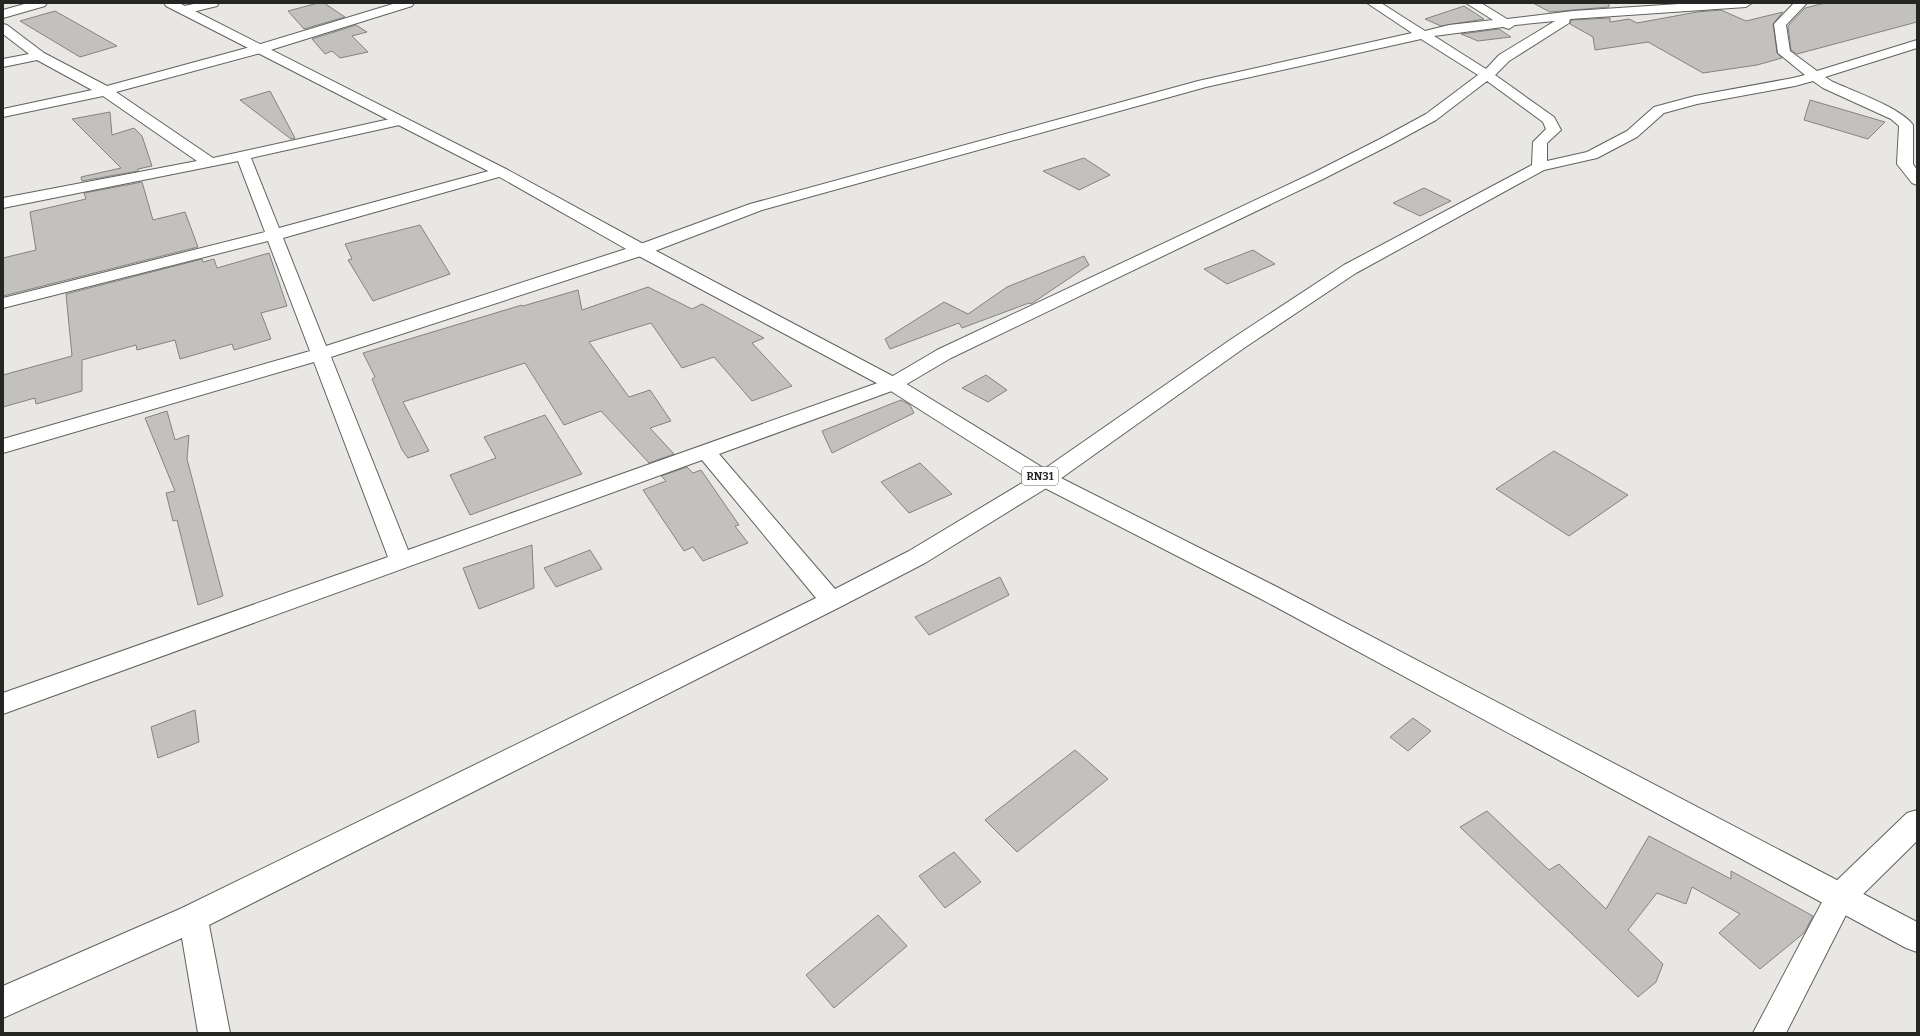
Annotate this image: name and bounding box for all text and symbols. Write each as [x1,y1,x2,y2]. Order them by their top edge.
road number: RN31 [1022,467,1058,485]

